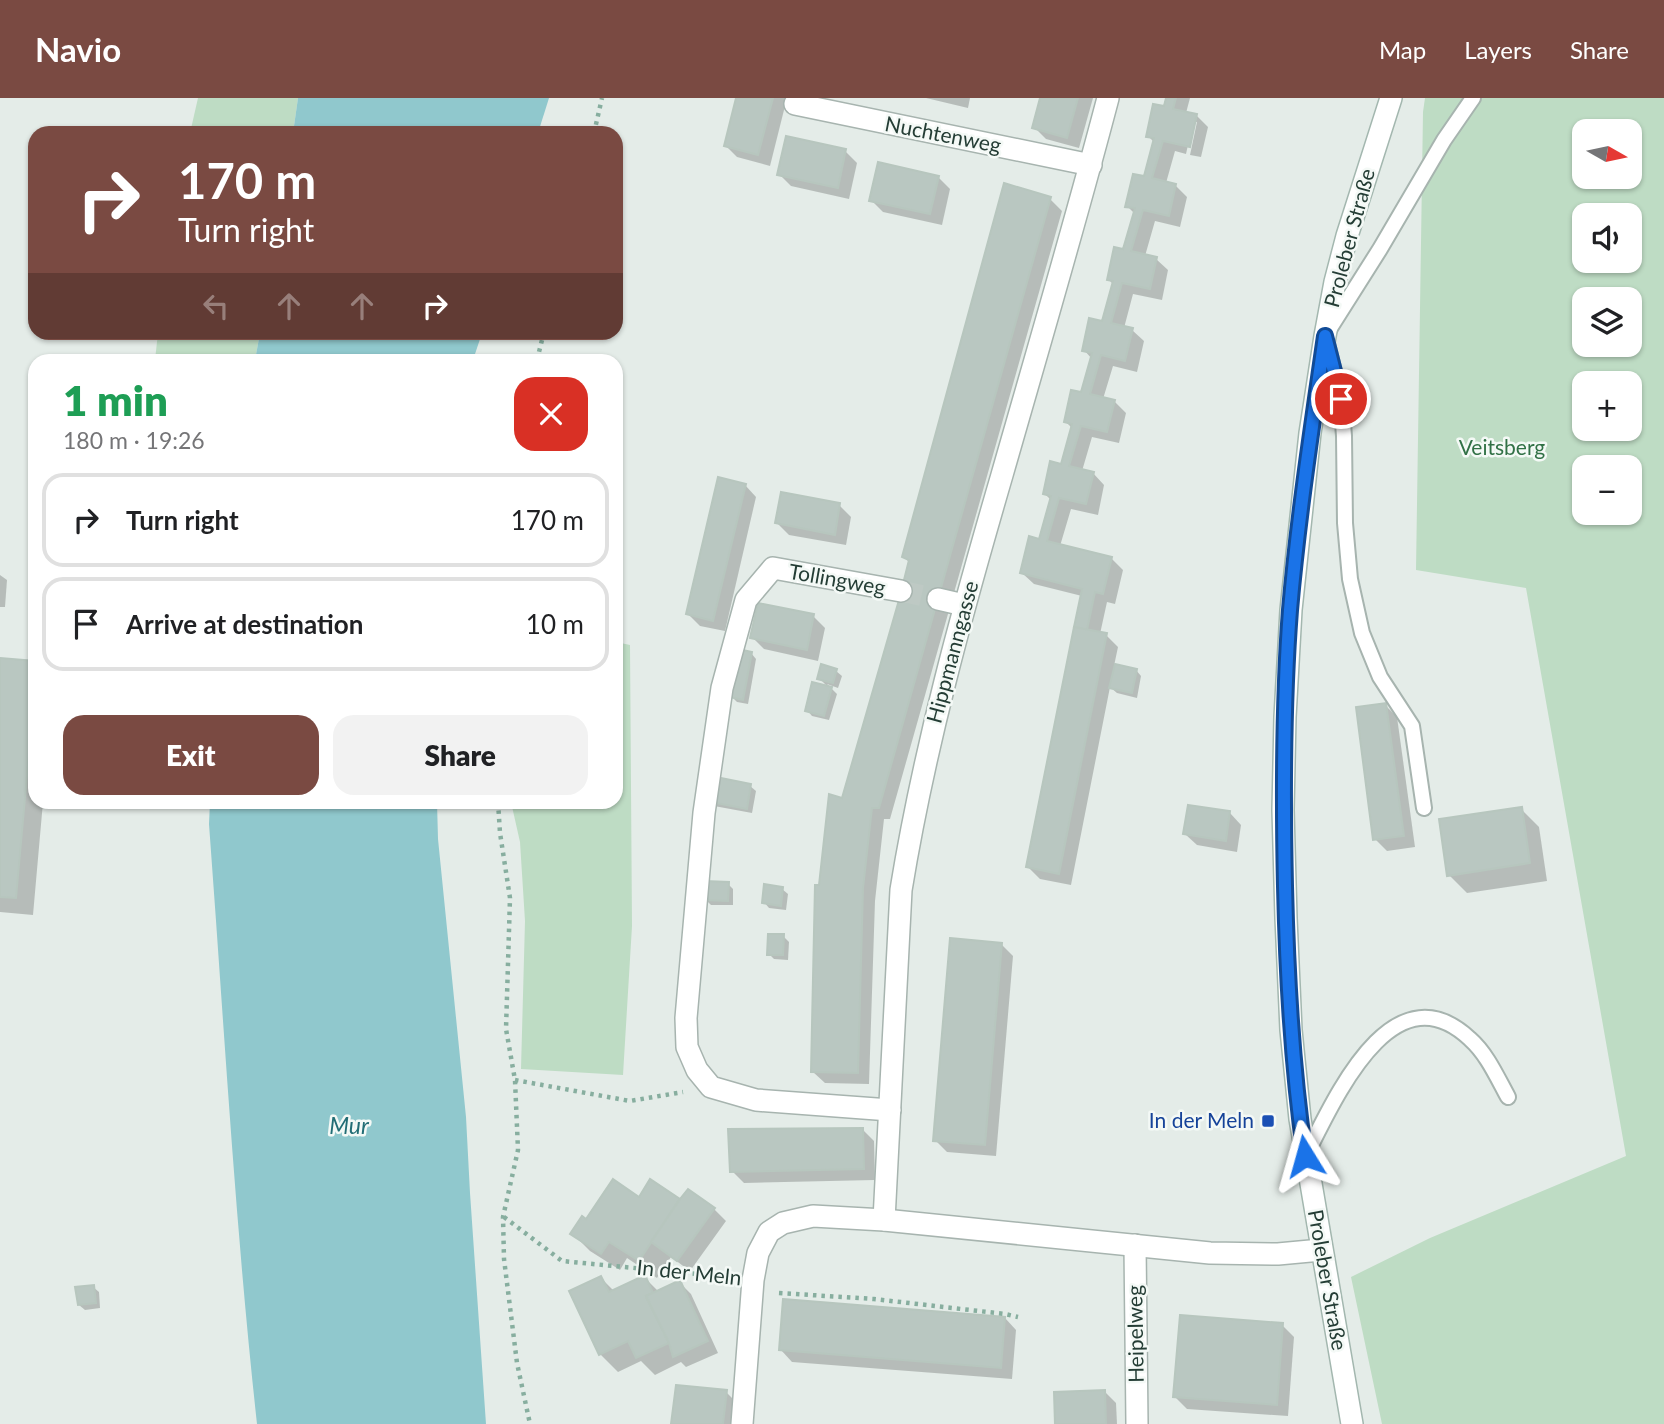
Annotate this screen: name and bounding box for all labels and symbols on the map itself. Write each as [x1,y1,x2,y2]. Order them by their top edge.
street label: Nuchtenweg [883,110,1004,157]
north arrow [1572,119,1642,189]
street label: Proleber Straße [1318,165,1379,310]
pin [1311,369,1371,429]
park label: Veitsberg [1459,434,1545,459]
street label: Tollingweg [787,558,888,599]
street label: Hippmanngasse [921,578,983,725]
place label: In der Meln [1149,1107,1254,1132]
water label: Mur [329,1111,370,1139]
marker: In der Meln [1260,1113,1276,1129]
position arrow [1268,1119,1342,1193]
street label: Proleber Straße [1304,1207,1353,1352]
street label: In der Meln [636,1254,743,1289]
street label: Heipelweg [1121,1285,1148,1383]

